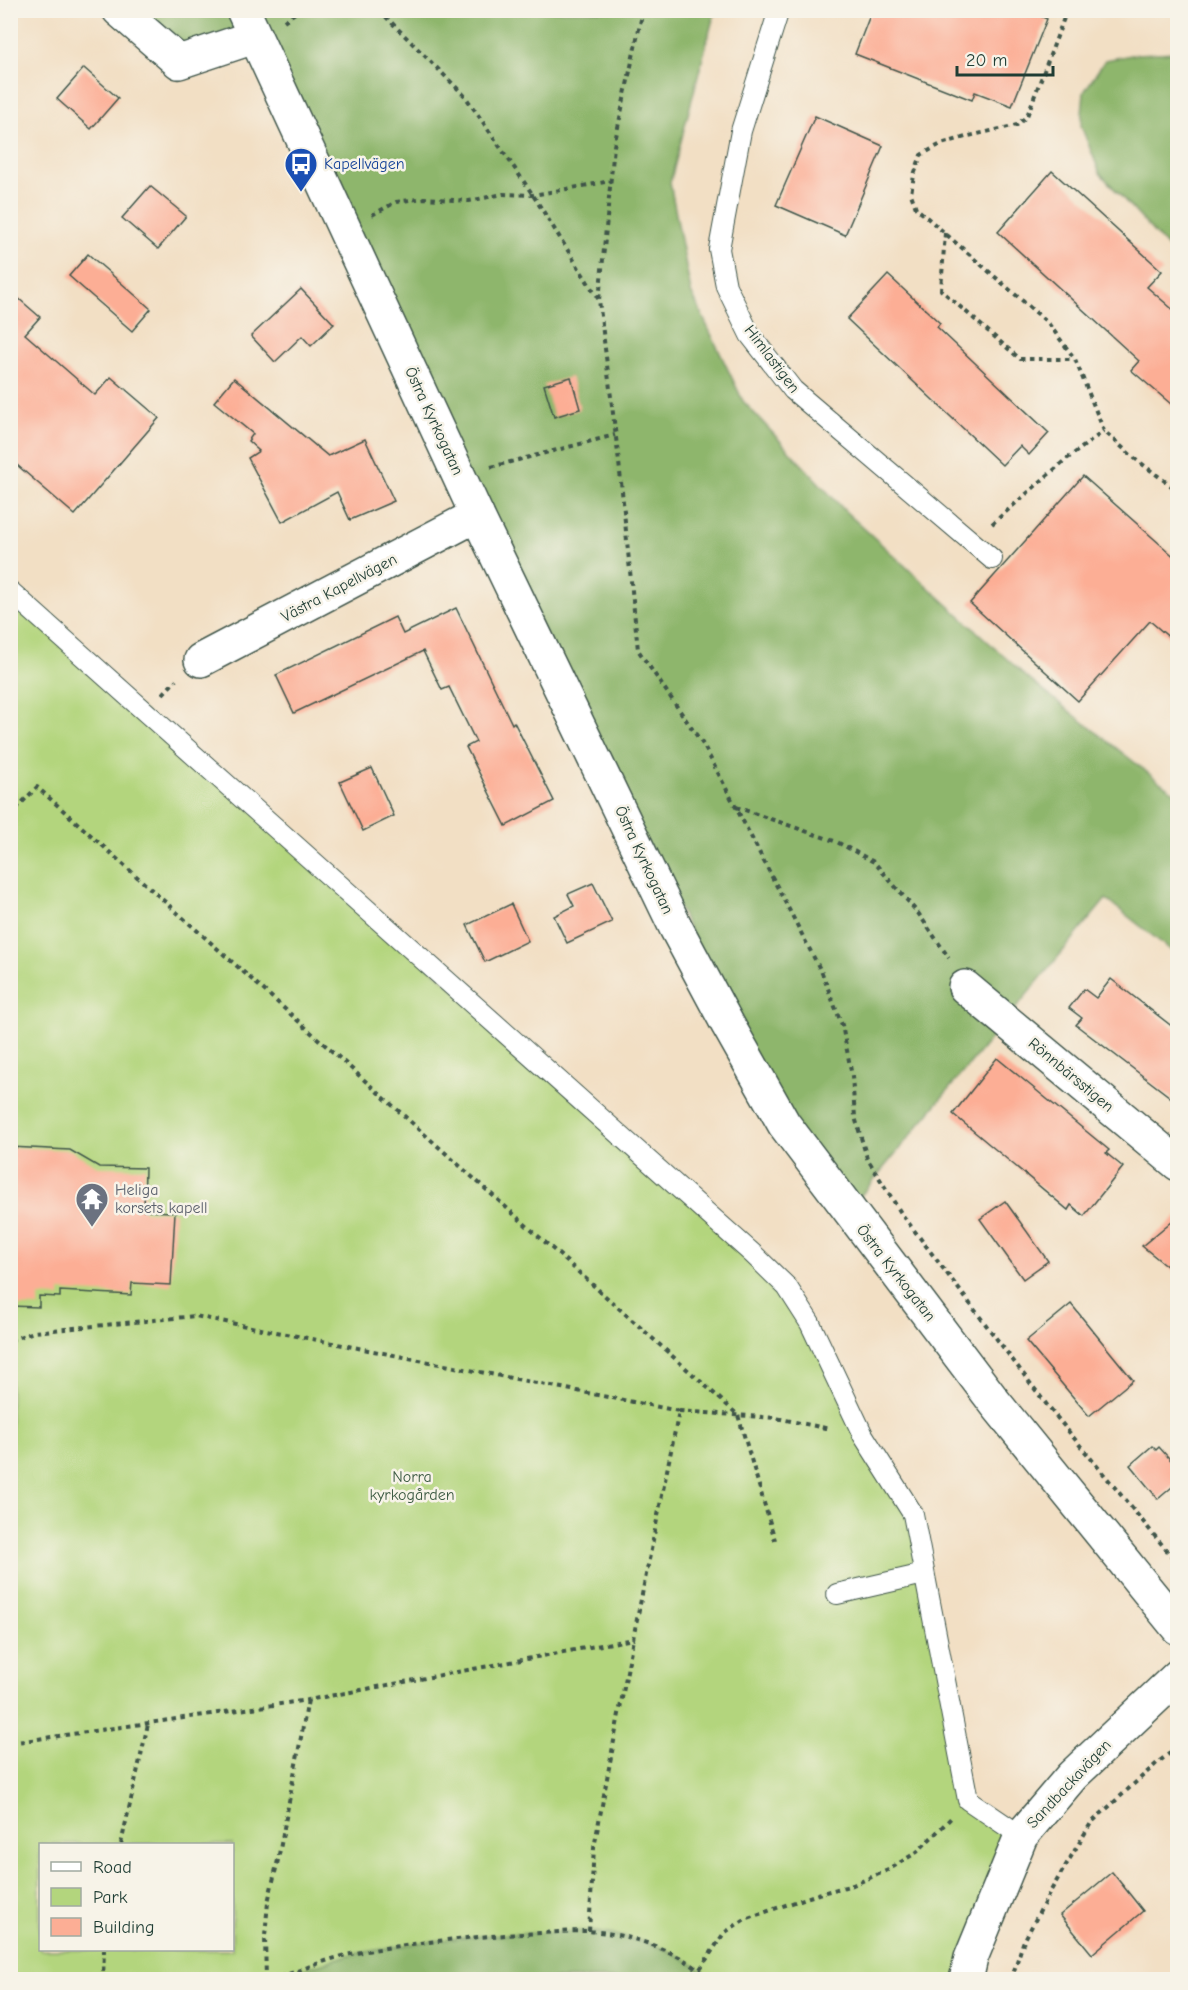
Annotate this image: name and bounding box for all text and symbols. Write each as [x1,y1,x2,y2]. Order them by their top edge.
scale bar [957,39,1053,77]
text: 20 m [966,50,1007,71]
bus stop icon: Kapellvägen [283,146,319,193]
place label: Kapellvägen [324,155,405,173]
street label: Himlastigen [741,321,803,397]
street label: Östra Kyrkogatan [401,364,467,478]
street label: Västra Kapellvägen [278,550,400,626]
street label: Östra Kyrkogatan [611,803,677,917]
street label: Rönnbärsstigen [1025,1034,1117,1116]
temple icon: Heliga korsets kapell [74,1181,110,1228]
place label: Heliga korsets kapell [115,1181,208,1217]
street label: Östra Kyrkogatan [853,1221,939,1325]
park label: Norra kyrkogården [369,1468,455,1504]
street label: Sandbackavägen [1023,1736,1115,1832]
legend [39,1843,234,1951]
text: Road [93,1857,132,1878]
text: Park [93,1887,128,1908]
text: Building [93,1917,155,1938]

